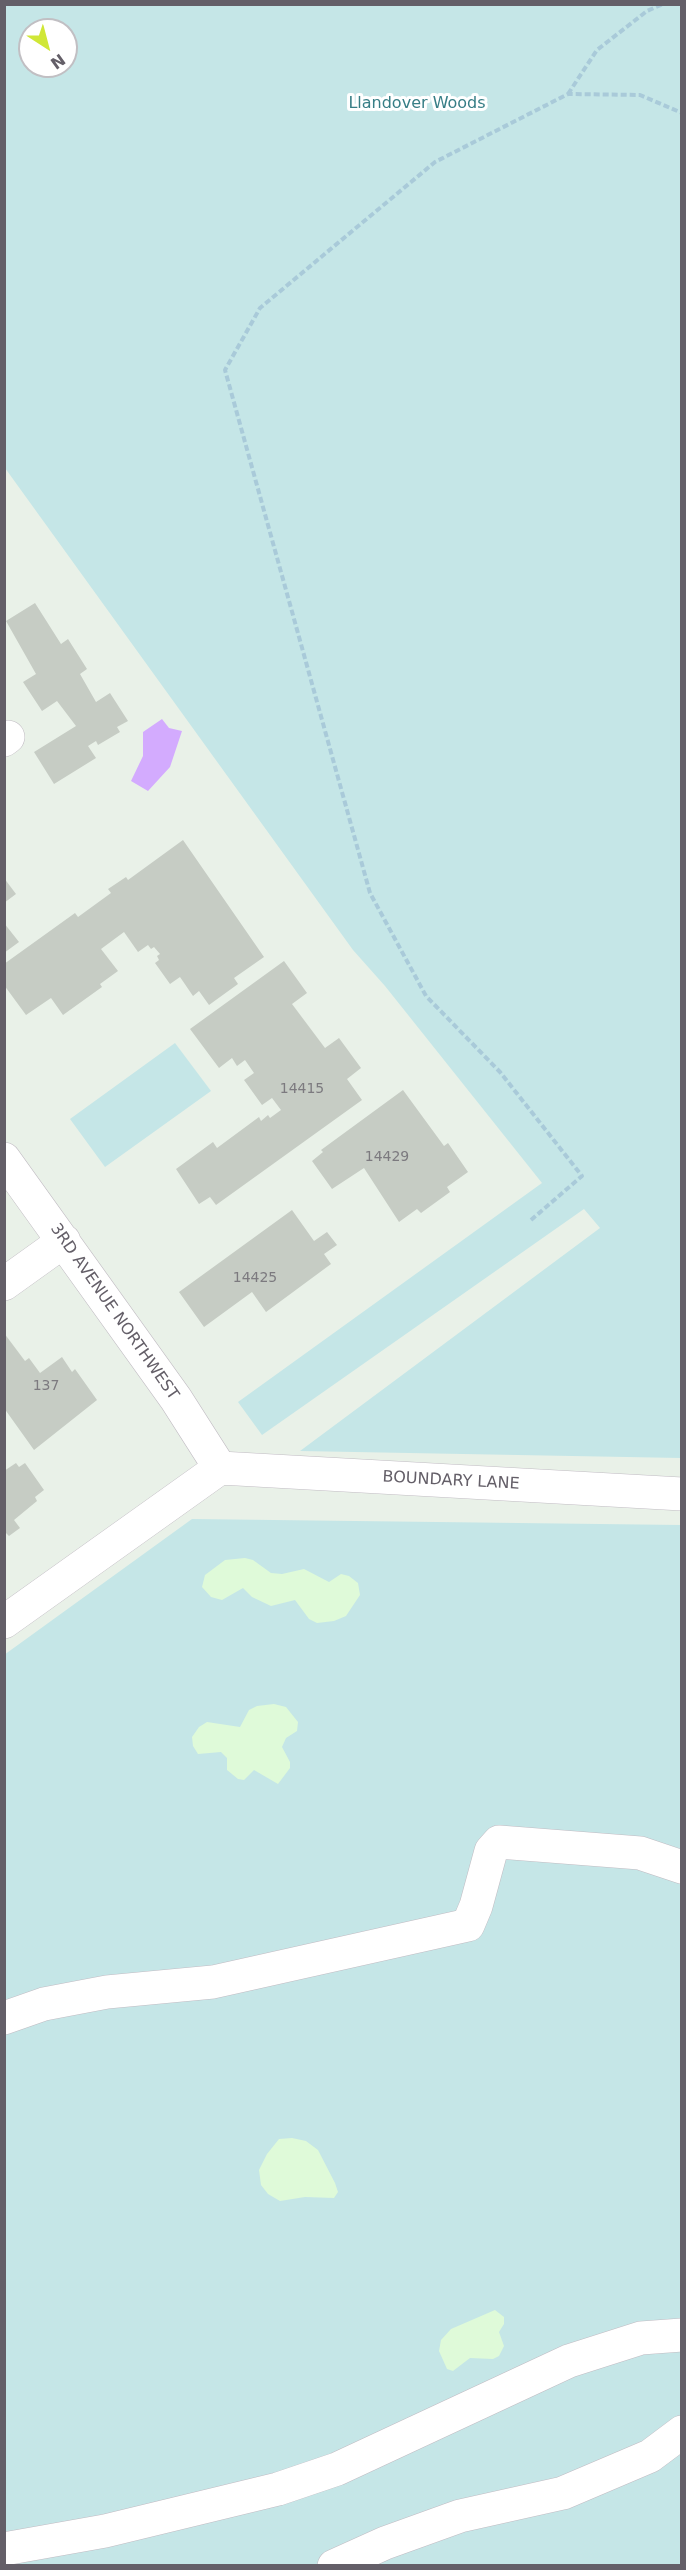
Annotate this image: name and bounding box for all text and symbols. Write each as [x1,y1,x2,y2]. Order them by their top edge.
north arrow [18,18,78,78]
text: N [47,50,69,73]
park label: Llandover Woods [348,94,486,114]
house number: 14415 [280,1081,324,1097]
house number: 14429 [365,1149,409,1165]
street label: 3RD AVENUE NORTHWEST [46,1220,182,1404]
house number: 14425 [233,1270,277,1286]
house number: 137 [33,1378,59,1394]
street label: BOUNDARY LANE [382,1468,520,1494]

